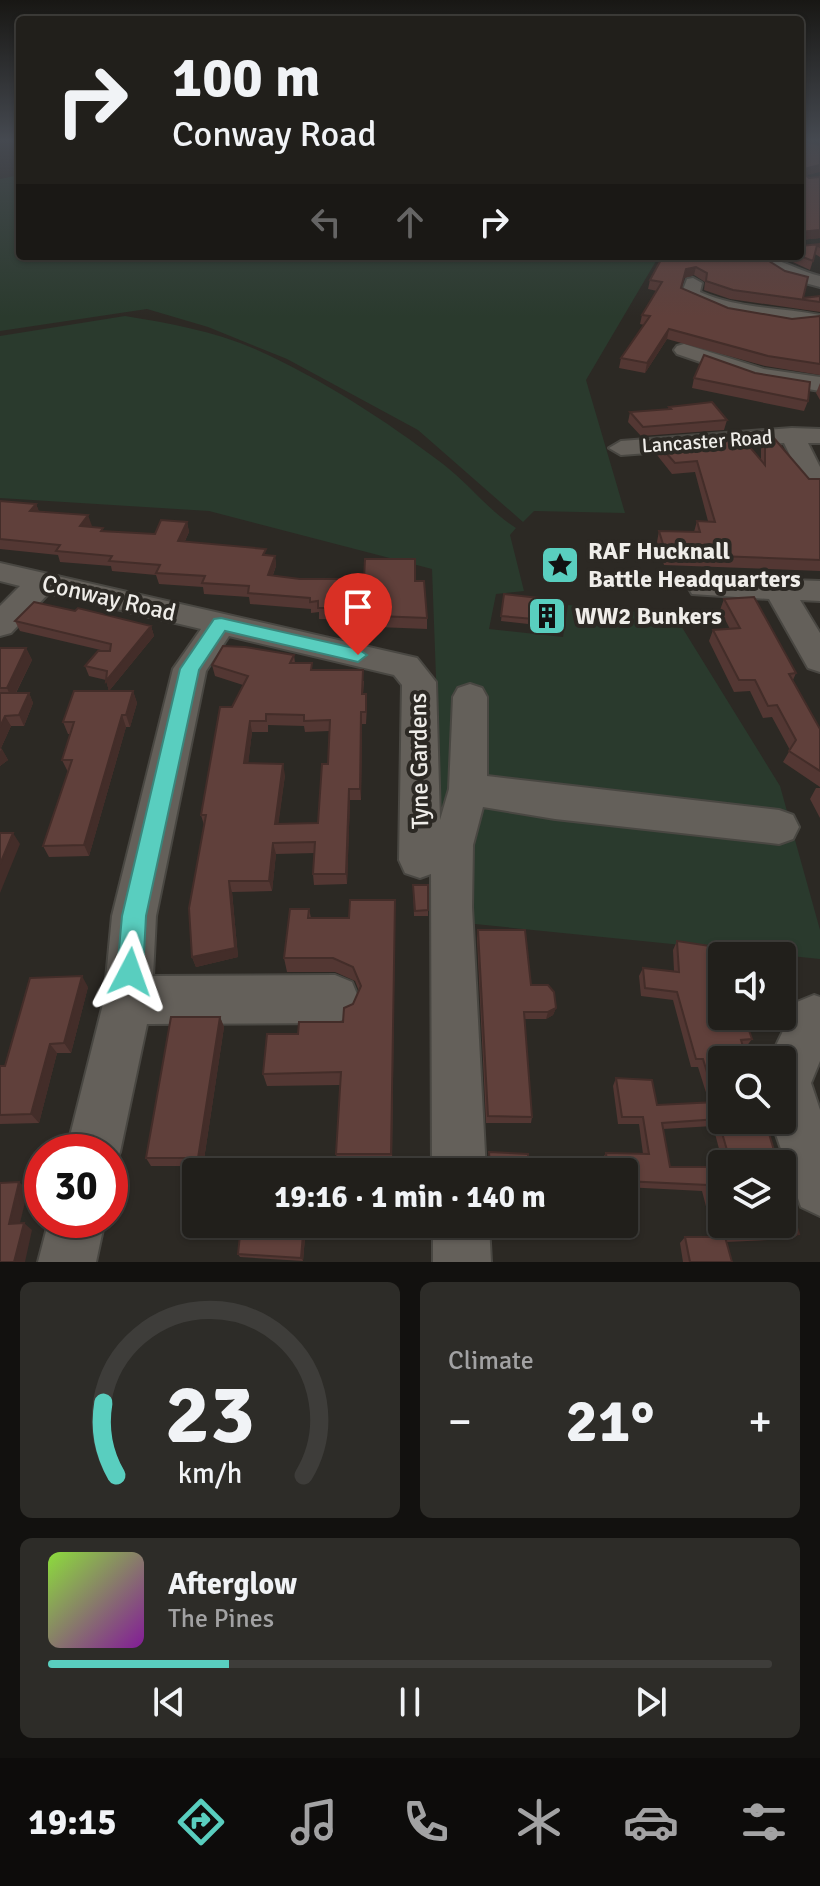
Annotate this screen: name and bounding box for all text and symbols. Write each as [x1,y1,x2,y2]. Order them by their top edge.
text: 100 m [172,43,320,112]
icon: right [40,48,144,152]
text: Conway Road [172,112,377,157]
icon: left [304,200,348,244]
icon: ahead [388,200,432,244]
icon: right [472,200,516,244]
street label: Lancaster Road [641,424,773,459]
place label: RAF Hucknall Battle Headquarters [588,536,801,594]
place icon: RAF Hucknall Battle Headquarters [539,544,581,586]
street label: Conway Road [39,568,179,628]
pin [324,573,392,655]
icon: arrive [336,585,380,629]
building icon: WW2 Bunkers [526,595,568,637]
place label: WW2 Bunkers [575,601,722,631]
street label: Tyne Gardens [403,693,435,829]
position arrow [88,930,172,1014]
map controls [708,942,796,1238]
button: sound [708,942,796,1030]
button: search [708,1046,796,1134]
speed limit sign: 30 [24,1134,128,1238]
button: layers [708,1150,796,1238]
text: 19:16 · 1 min · 140 m [274,1179,546,1216]
text: Climate [448,1345,534,1377]
text: 23 [165,1364,255,1466]
text: 21° [566,1385,654,1459]
text: − [448,1395,472,1449]
text: + [748,1395,772,1449]
text: km/h [178,1456,242,1491]
text: Afterglow [168,1566,297,1603]
text: The Pines [168,1603,274,1635]
icon: previous [147,1680,191,1724]
icon: pause [388,1680,432,1724]
icon: next [629,1680,673,1724]
icon: directions [173,1794,229,1850]
icon: music [286,1794,342,1850]
icon: phone [398,1794,454,1850]
icon: climate [511,1794,567,1850]
icon: car [623,1794,679,1850]
icon: filters [736,1794,792,1850]
text: 19:15 [28,1800,117,1845]

